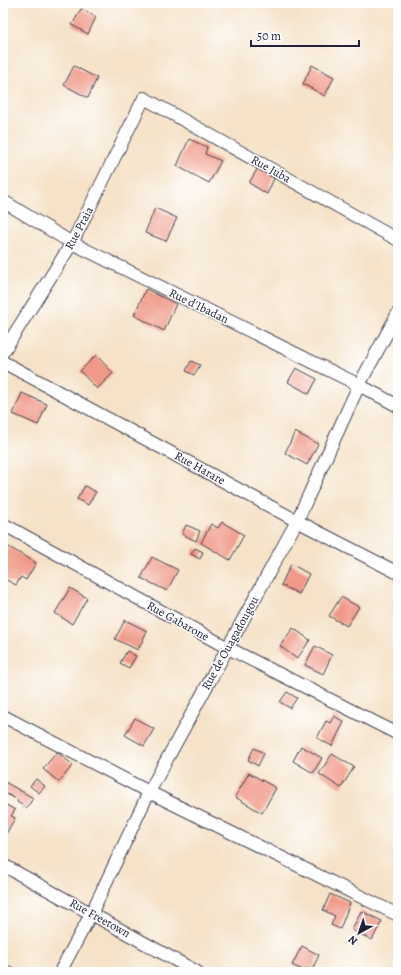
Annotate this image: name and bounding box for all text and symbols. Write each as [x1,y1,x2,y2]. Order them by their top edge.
scale bar [251,22,359,48]
text: 50 m [257,28,281,44]
street label: Rue Juba [248,152,294,187]
street label: Rue Praia [61,203,97,252]
street label: Rue d'Ibadan [167,285,232,327]
street label: Rue Harare [172,448,228,488]
street label: Rue de Ouagadougou [198,593,263,693]
street label: Rue Gabarone [144,597,212,645]
street label: Rue Freetown [67,895,134,941]
north arrow [339,913,379,953]
text: N [345,932,361,949]

